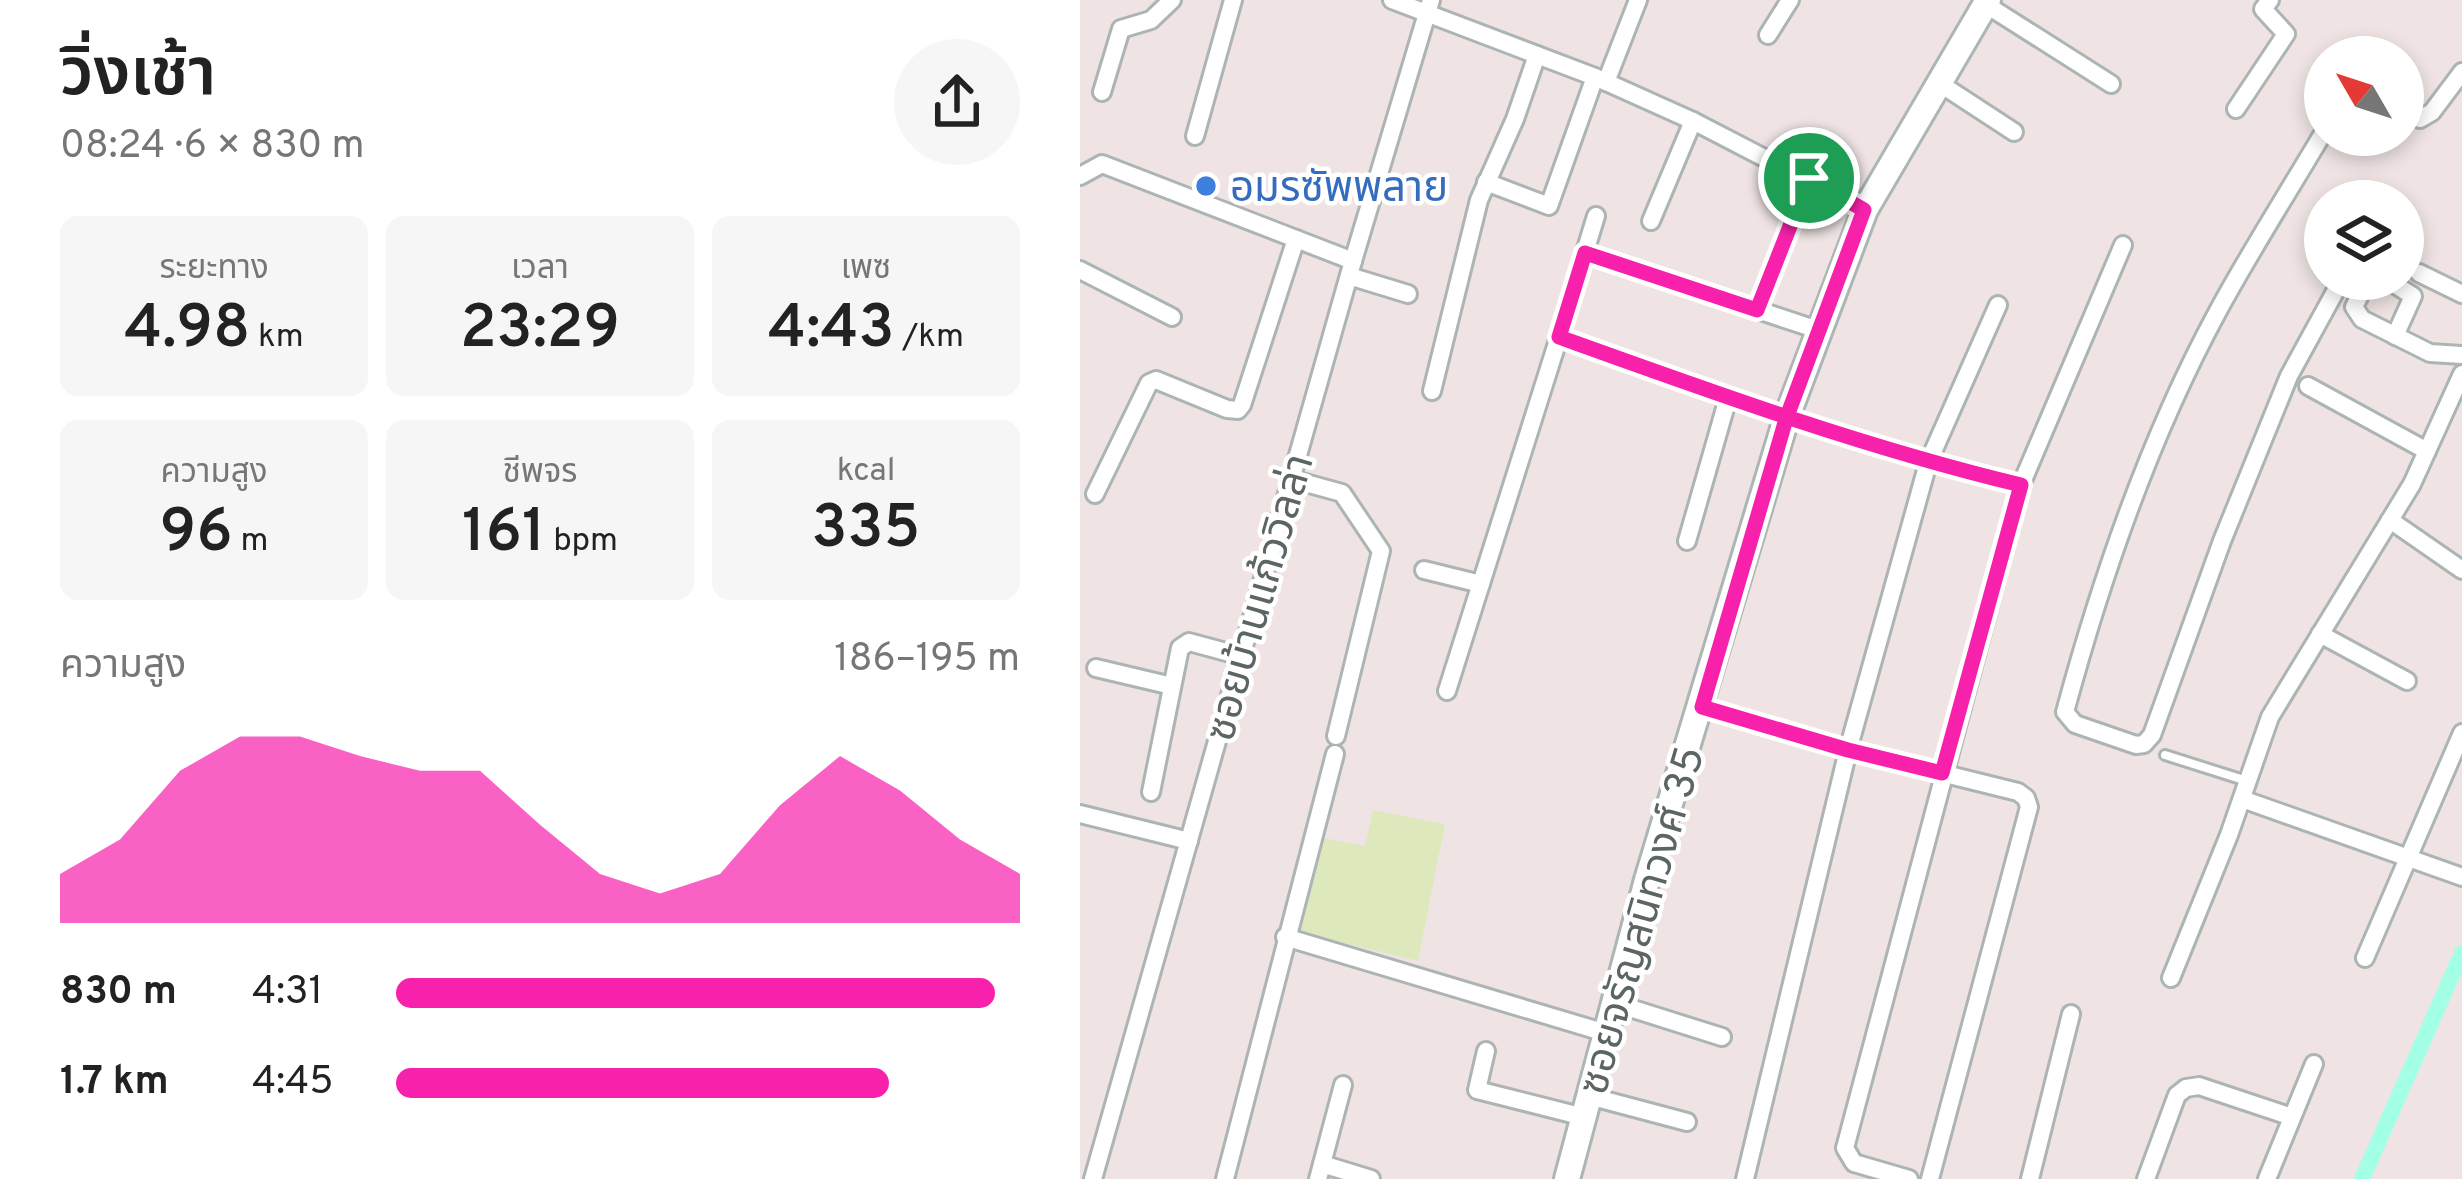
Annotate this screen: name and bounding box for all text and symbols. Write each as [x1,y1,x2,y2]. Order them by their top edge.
text: วิ่งเช้า [60,36,216,119]
north arrow [2304,36,2424,156]
map controls [2304,36,2424,300]
button: share [894,39,1020,165]
text: 08:24 · 6 × 830 m [60,123,365,172]
pin [1758,127,1860,229]
icon: arrive [1776,145,1842,211]
place label: อมรซัพพลาย [1230,164,1448,217]
marker: อมรซัพพลาย [1193,173,1219,199]
button: layers [2304,180,2424,300]
text: ระยะทาง [159,249,269,291]
text: เวลา [511,249,569,291]
text: เพซ [841,249,891,291]
text: 4.98 [124,293,250,369]
text: 23:29 [460,293,620,369]
text: 4:43 [768,293,895,369]
text: km [250,317,304,359]
text: /km [895,317,964,359]
street label: ซอยบ้านแก้ววิลล่า [1196,449,1329,748]
text: kcal [837,451,895,493]
text: ความสูง [161,453,267,495]
text: ชีพจร [503,453,577,495]
text: 335 [812,493,920,569]
text: 96 [160,497,233,573]
text: 161 [462,497,545,573]
text: m [233,521,268,563]
text: bpm [545,521,618,563]
text: 186–195 m [834,636,1020,685]
text: ความสูง [60,643,186,692]
street label: ซอยจรัญสนิทวงศ์ 35 [1569,741,1719,1101]
text: 830 m [60,969,177,1018]
text: 4:31 [252,969,323,1018]
text: 1.7 km [60,1059,169,1108]
text: 4:45 [252,1059,333,1108]

